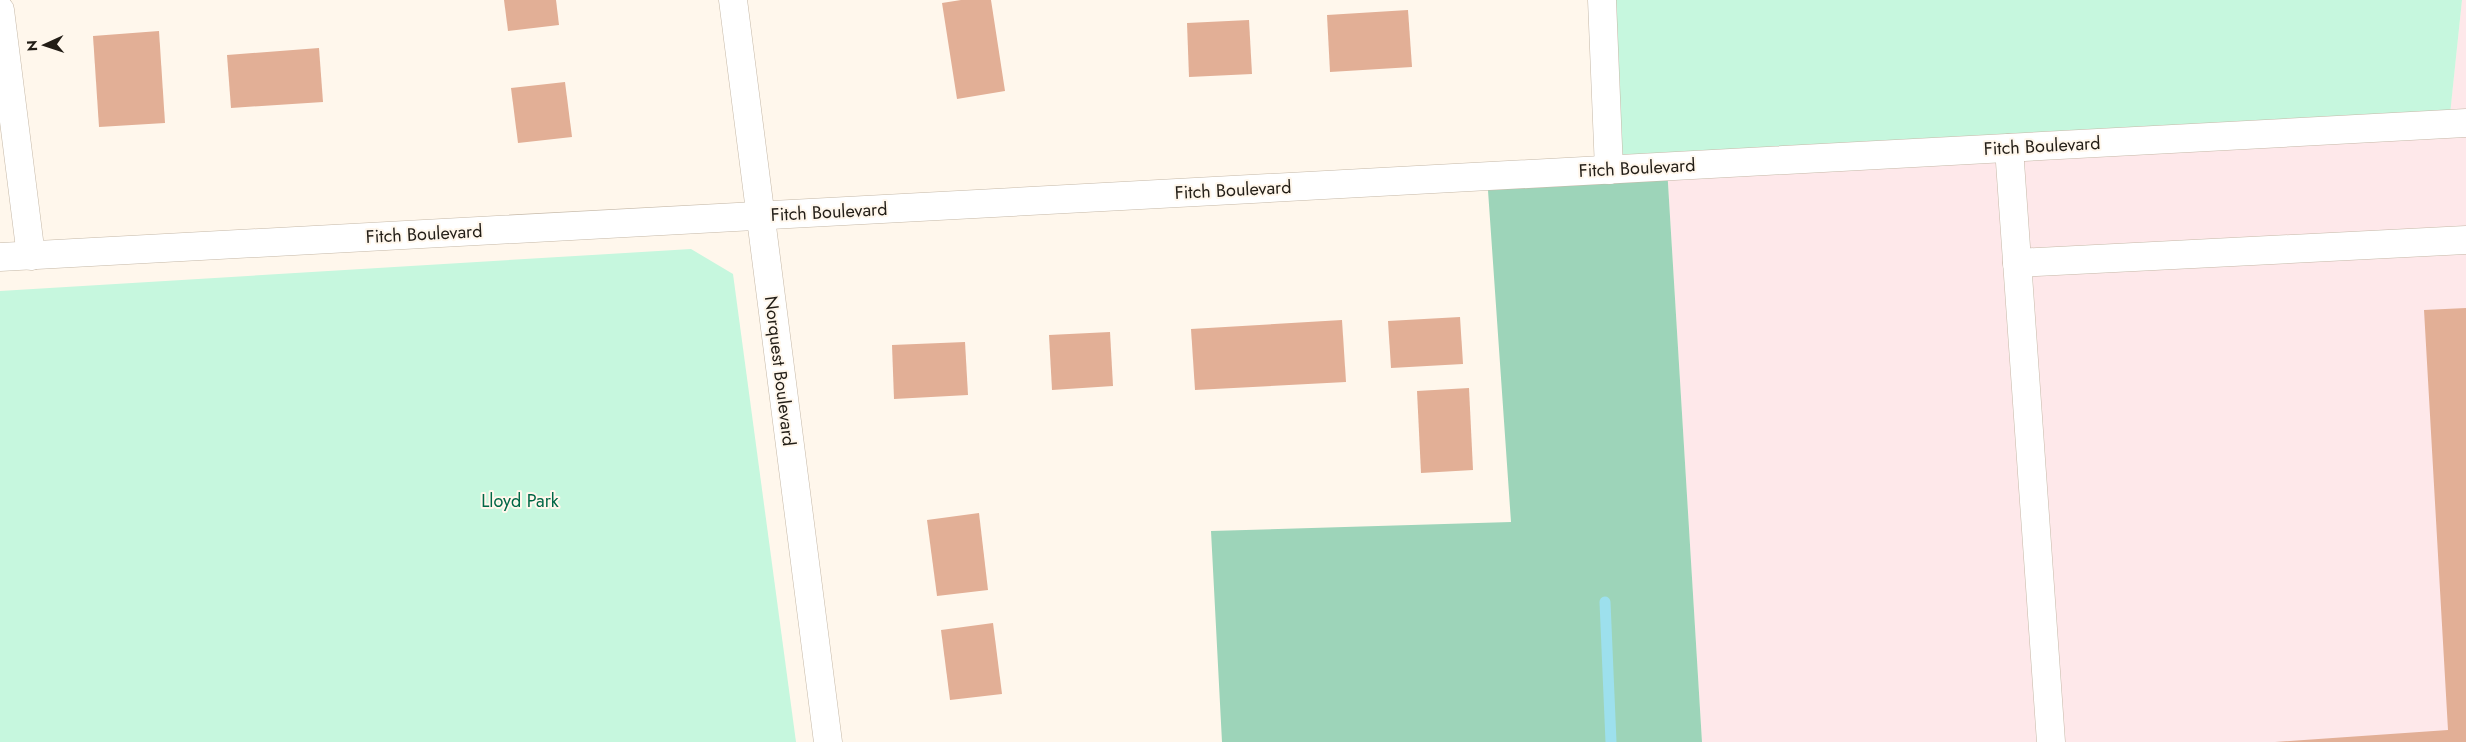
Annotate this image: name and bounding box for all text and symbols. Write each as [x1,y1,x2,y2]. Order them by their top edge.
north arrow [20,20,70,70]
text: N [22,40,42,52]
street label: Fitch Boulevard [1983,130,2101,162]
street label: Fitch Boulevard [1578,152,1696,184]
street label: Fitch Boulevard [1174,174,1292,206]
street label: Fitch Boulevard [770,196,888,228]
street label: Fitch Boulevard [365,218,483,250]
street label: Norquest Boulevard [758,294,802,448]
park label: Lloyd Park [481,488,559,514]

